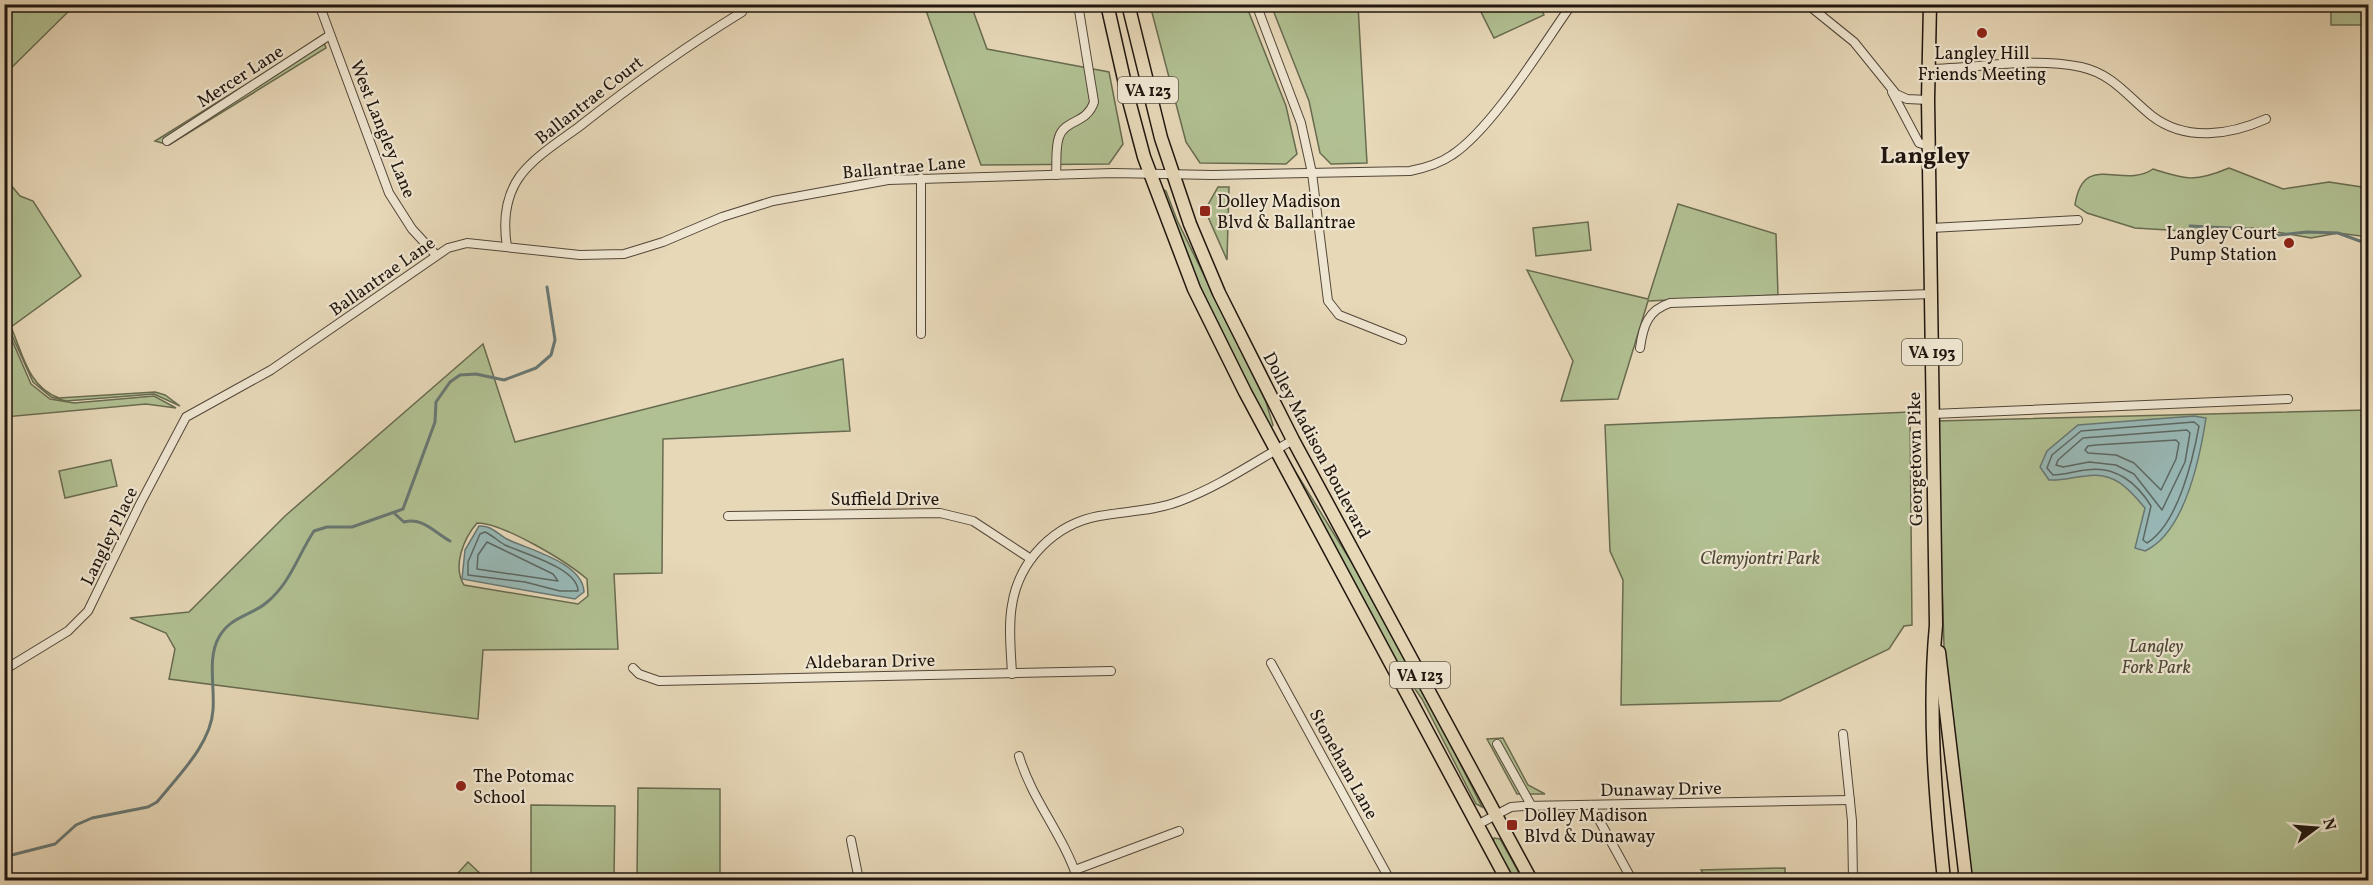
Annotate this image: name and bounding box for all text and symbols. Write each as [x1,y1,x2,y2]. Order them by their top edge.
marker: Langley Hill Friends Meeting [1975,26,1989,40]
street label: Mercer Lane [193,40,289,115]
place label: Langley Hill Friends Meeting [1918,42,2046,88]
street label: Ballantrae Court [531,51,649,151]
street label: West Langley Lane [343,57,421,202]
road number: VA 123 [1118,77,1178,103]
district label: Langley [1880,140,1971,174]
street label: Ballantrae Lane [841,151,967,186]
place label: Dolley Madison Blvd & Ballantrae [1217,190,1356,236]
marker: Dolley Madison Blvd & Ballantrae [1198,204,1212,218]
place label: Langley Court Pump Station [2166,222,2277,268]
street label: Ballantrae Lane [325,231,441,323]
marker: Langley Court Pump Station [2282,236,2296,250]
road number: VA 193 [1902,339,1962,365]
street label: Dolley Madison Boulevard [1256,348,1376,543]
street label: Georgetown Pike [1903,392,1930,526]
street label: Langley Place [76,483,145,590]
street label: Suffield Drive [831,488,939,513]
park label: Clemyjontri Park [1700,547,1820,572]
park label: Langley Fork Park [2121,635,2191,681]
street label: Aldebaran Drive [805,649,935,676]
road number: VA 123 [1390,662,1450,688]
street label: Stoneham Lane [1302,705,1383,824]
place label: The Potomac School [473,765,574,811]
street label: Dunaway Drive [1600,777,1722,804]
marker: The Potomac School [454,779,468,793]
north arrow [2286,798,2346,858]
place label: Dolley Madison Blvd & Dunaway [1524,804,1655,850]
text: N [2316,816,2341,833]
marker: Dolley Madison Blvd & Dunaway [1505,818,1519,832]

